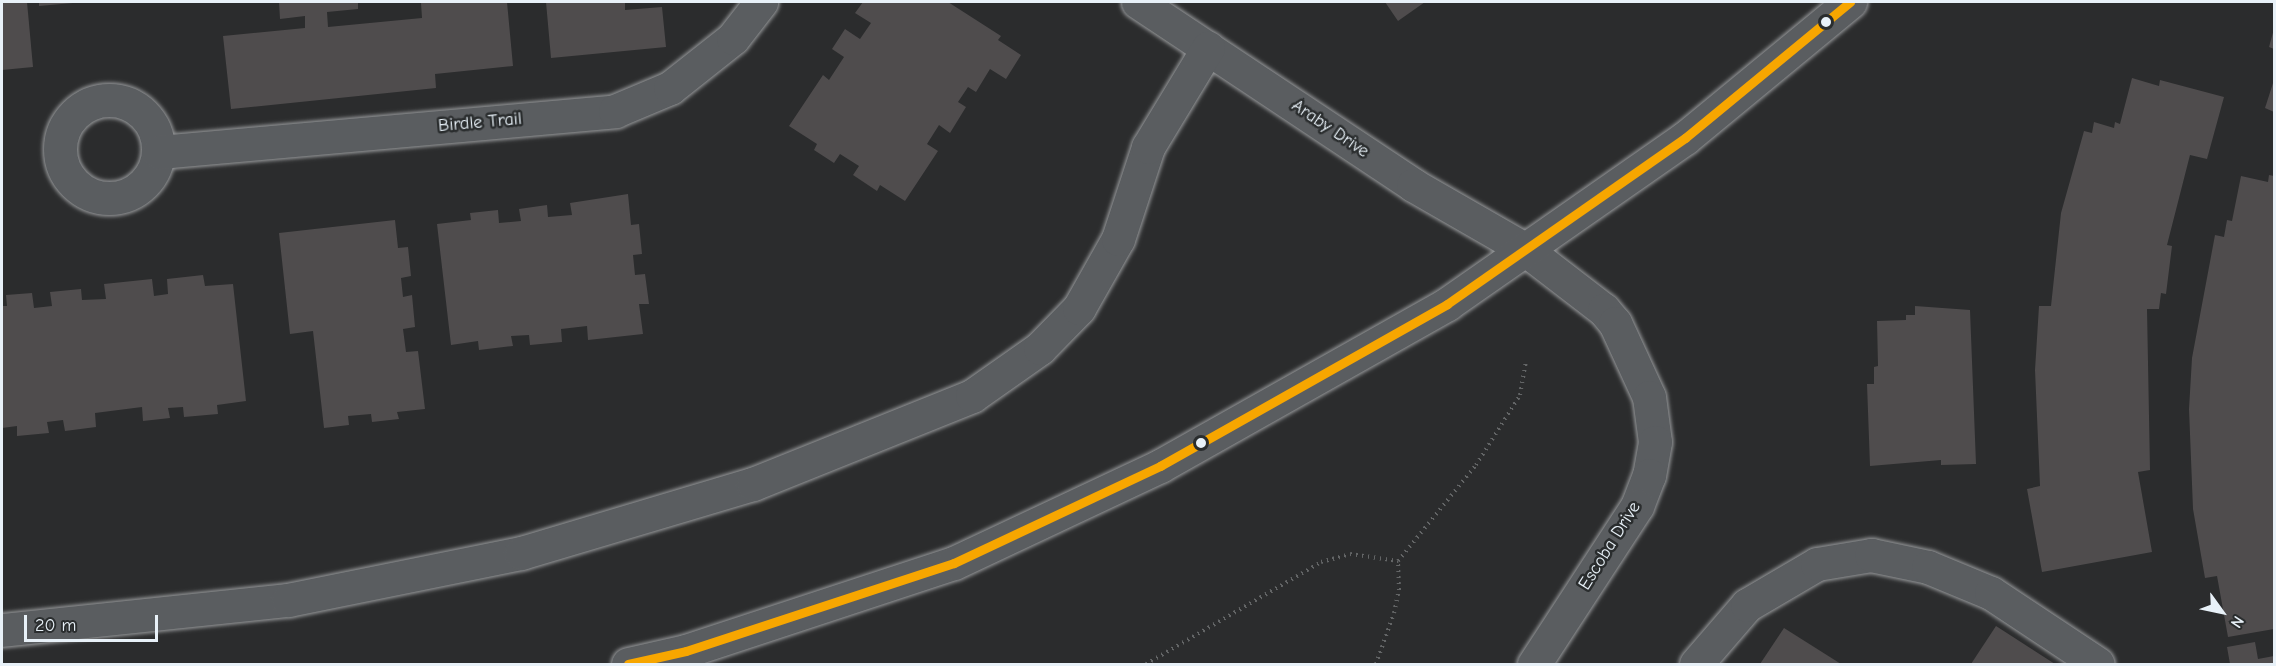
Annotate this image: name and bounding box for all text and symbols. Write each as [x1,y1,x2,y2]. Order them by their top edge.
unlabelled marker [1820,16,1832,28]
street label: Araby Drive [1287,95,1373,163]
street label: Birdle Trail [437,109,523,137]
unlabelled marker [1195,437,1207,449]
street label: Escoba Drive [1574,498,1646,594]
north arrow [2192,582,2252,642]
scale bar [27,603,160,641]
text: N [2227,613,2247,631]
text: 20 m [35,615,76,636]

